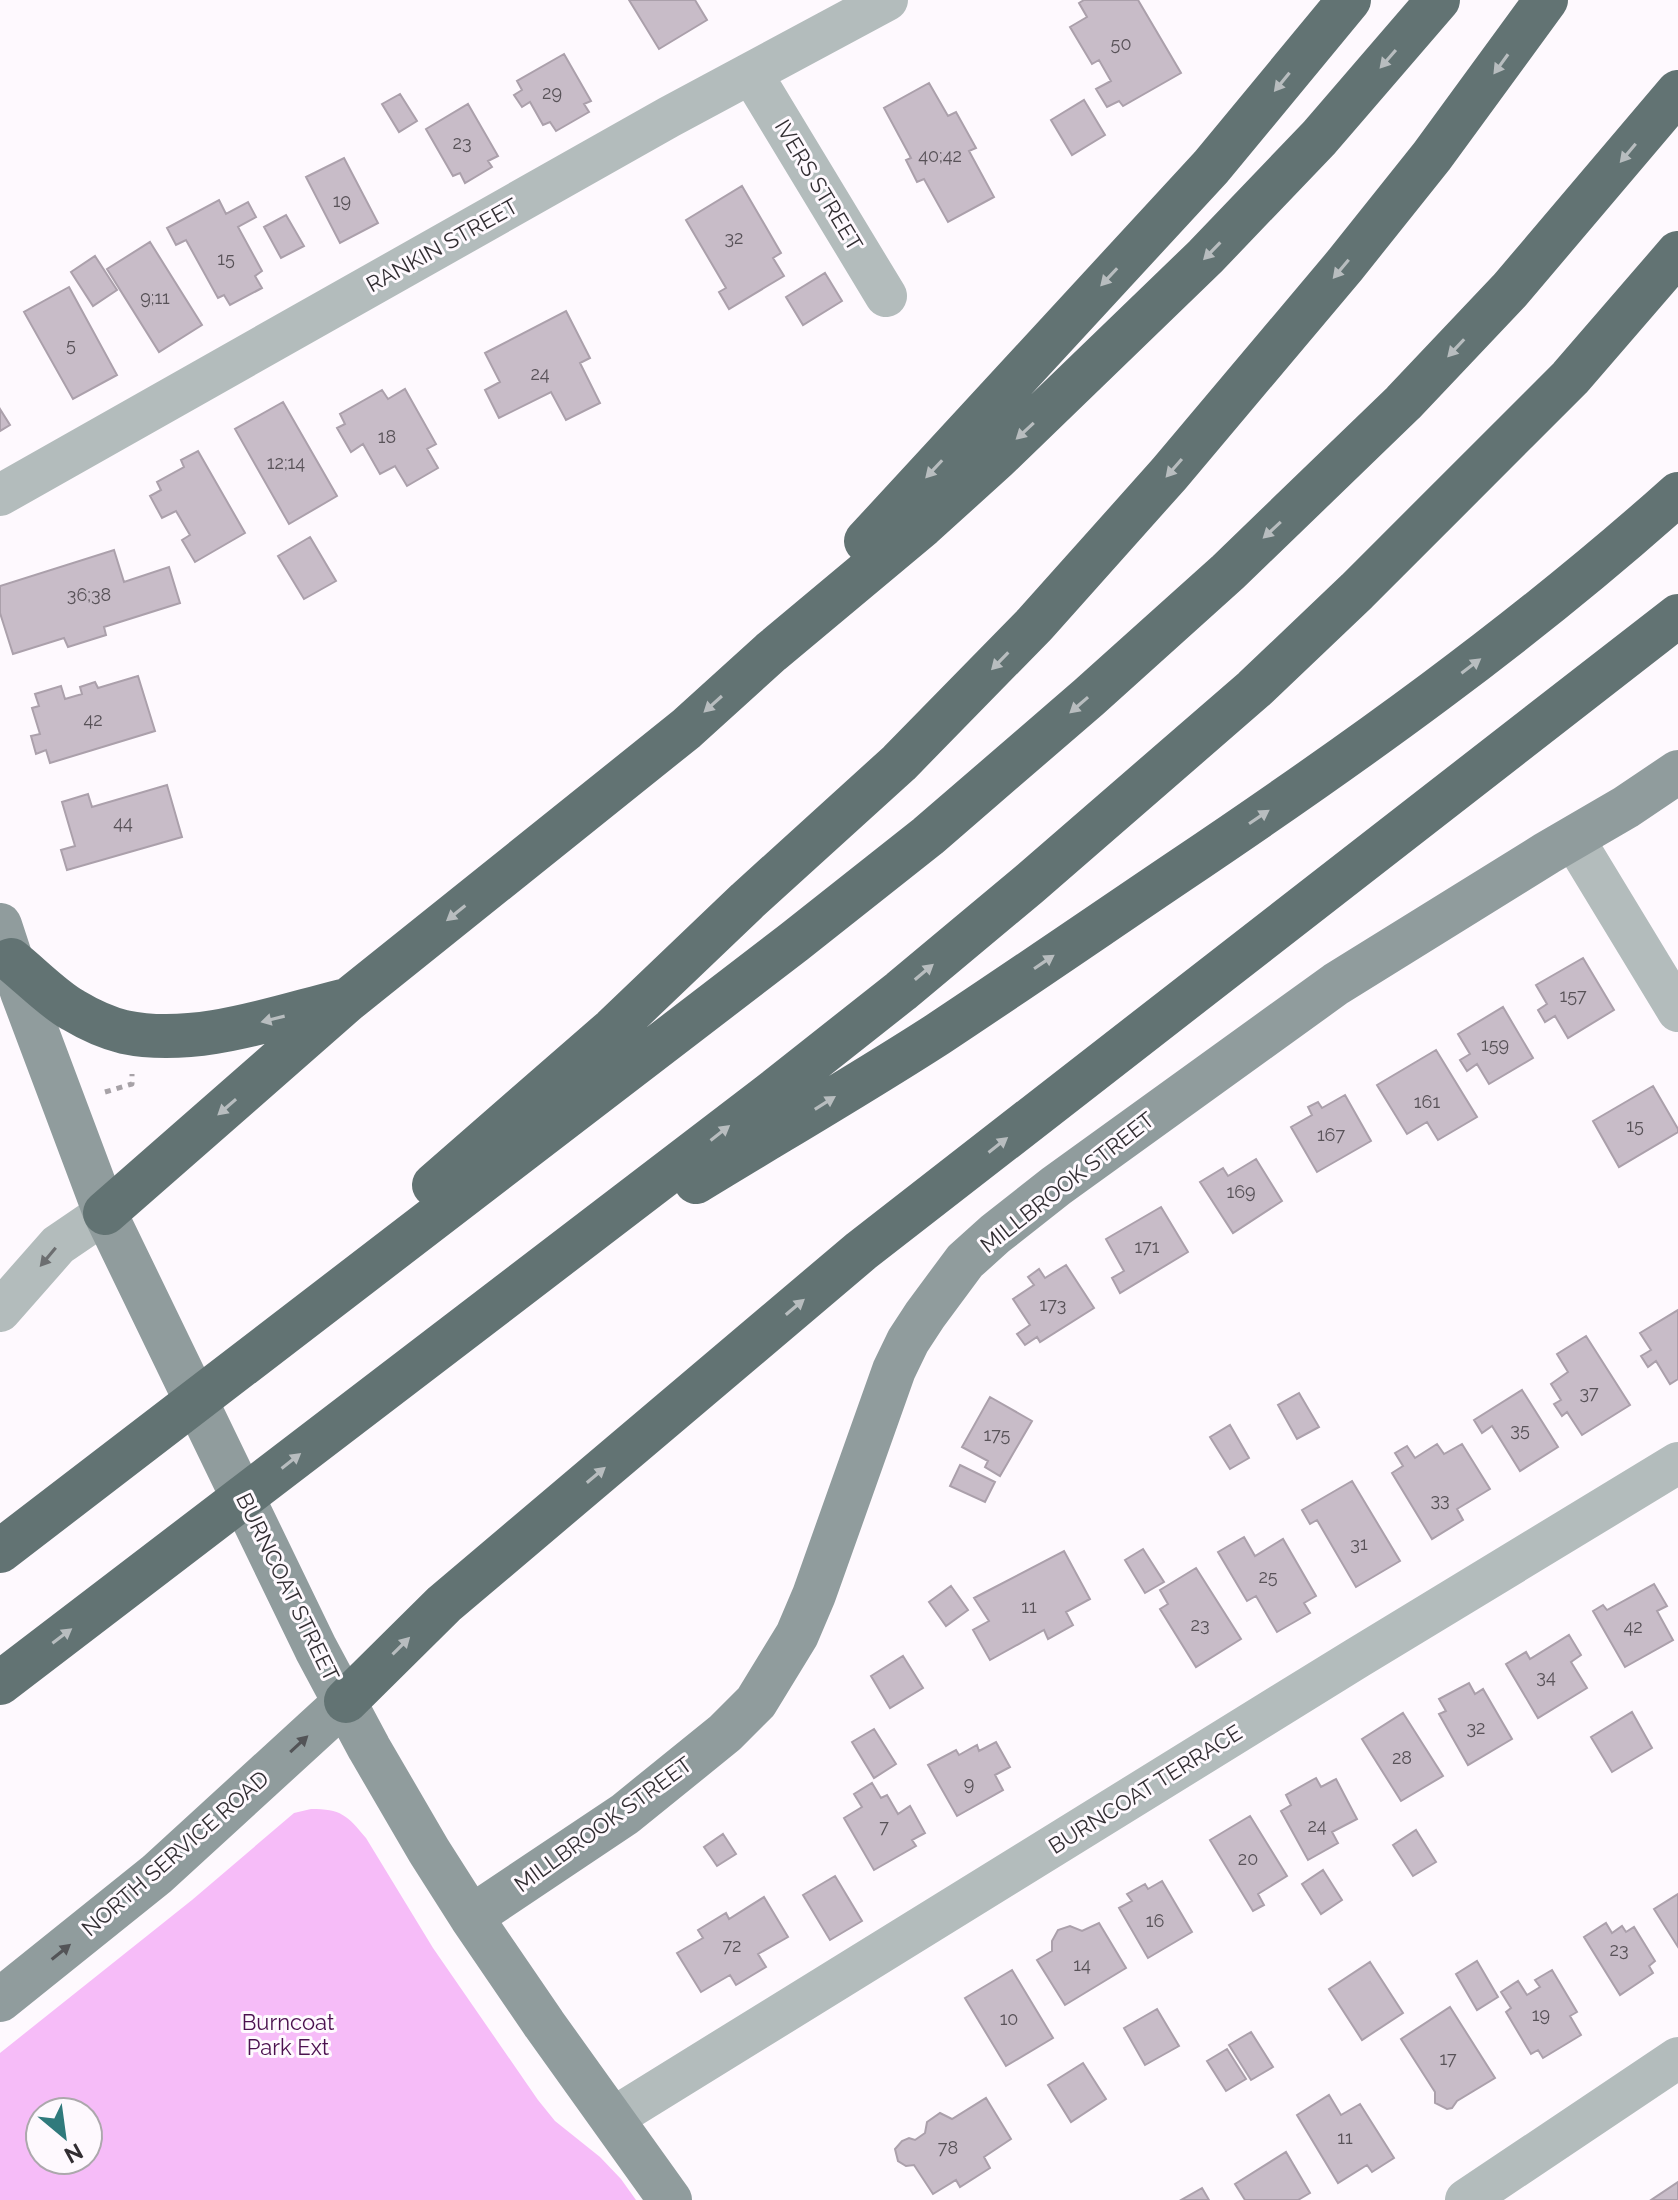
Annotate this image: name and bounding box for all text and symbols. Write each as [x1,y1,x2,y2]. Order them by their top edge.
house number: 50 [1111,33,1131,54]
one-way arrow [1379,50,1397,69]
one-way arrow [1493,53,1509,74]
one-way arrow [1274,72,1290,92]
house number: 29 [542,82,562,103]
street label: IVERS STREET [770,115,869,256]
house number: 23 [453,132,472,153]
one-way arrow [1620,142,1637,162]
house number: 40;42 [918,145,962,166]
house number: 19 [333,190,351,211]
street label: RANKIN STREET [361,192,523,297]
house number: 32 [725,227,744,248]
one-way arrow [1203,241,1221,260]
house number: 15 [217,248,235,269]
one-way arrow [1333,259,1350,279]
one-way arrow [1101,267,1119,286]
house number: 9;11 [140,287,170,308]
house number: 5 [66,334,76,355]
one-way arrow [1448,338,1466,357]
house number: 24 [530,363,550,384]
one-way arrow [1016,422,1035,440]
house number: 18 [378,426,396,447]
house number: 12;14 [267,452,305,473]
one-way arrow [926,458,943,478]
one-way arrow [1166,458,1183,478]
one-way arrow [1263,521,1282,539]
house number: 36;38 [67,584,111,605]
one-way arrow [991,651,1009,670]
one-way arrow [1461,658,1481,674]
one-way arrow [704,695,723,713]
one-way arrow [1070,696,1089,714]
house number: 42 [83,709,103,730]
one-way arrow [1249,810,1270,825]
house number: 44 [113,812,133,833]
one-way arrow [446,905,466,921]
one-way arrow [1033,955,1054,970]
one-way arrow [914,964,934,981]
house number: 157 [1559,985,1587,1006]
one-way arrow [260,1013,285,1025]
house number: 159 [1481,1034,1509,1055]
house number: 161 [1414,1091,1440,1112]
one-way arrow [814,1096,836,1110]
one-way arrow [217,1097,236,1115]
street label: MILLBROOK STREET [975,1106,1159,1258]
house number: 15 [1626,1115,1644,1136]
house number: 167 [1317,1124,1345,1145]
one-way arrow [710,1125,730,1141]
one-way arrow [988,1137,1008,1153]
house number: 169 [1226,1181,1256,1202]
house number: 171 [1135,1236,1160,1257]
one-way arrow [40,1246,57,1266]
house number: 173 [1040,1294,1066,1315]
one-way arrow [784,1299,804,1316]
house number: 37 [1579,1382,1599,1403]
house number: 35 [1510,1419,1530,1440]
house number: 175 [984,1424,1011,1445]
one-way arrow [281,1453,301,1470]
one-way arrow [586,1467,606,1484]
street label: BURNCOAT STREET [231,1488,345,1686]
house number: 33 [1430,1489,1450,1510]
house number: 31 [1350,1533,1368,1554]
house number: 25 [1258,1566,1278,1587]
house number: 11 [1021,1596,1037,1617]
house number: 23 [1191,1614,1210,1635]
house number: 42 [1623,1616,1643,1637]
one-way arrow [51,1628,73,1644]
one-way arrow [391,1638,410,1656]
house number: 34 [1536,1666,1556,1687]
house number: 32 [1467,1717,1486,1738]
street label: BURNCOAT TERRACE [1044,1719,1246,1859]
one-way arrow [290,1736,309,1754]
house number: 28 [1392,1747,1412,1768]
street label: MILLBROOK STREET [509,1750,697,1897]
street label: NORTH SERVICE ROAD [76,1765,274,1941]
house number: 9 [964,1773,974,1794]
house number: 24 [1307,1815,1327,1836]
house number: 7 [879,1816,889,1837]
house number: 20 [1238,1848,1258,1869]
house number: 16 [1146,1910,1164,1931]
house number: 72 [722,1935,742,1956]
house number: 23 [1610,1939,1629,1960]
one-way arrow [51,1944,71,1960]
house number: 14 [1073,1954,1091,1975]
house number: 19 [1532,2004,1550,2025]
house number: 10 [1000,2008,1018,2029]
park label: Burncoat Park Ext [242,2009,335,2060]
house number: 17 [1439,2048,1457,2069]
north arrow [24,2096,104,2176]
house number: 11 [1337,2127,1353,2148]
house number: 78 [938,2137,958,2158]
text: N [60,2138,87,2169]

